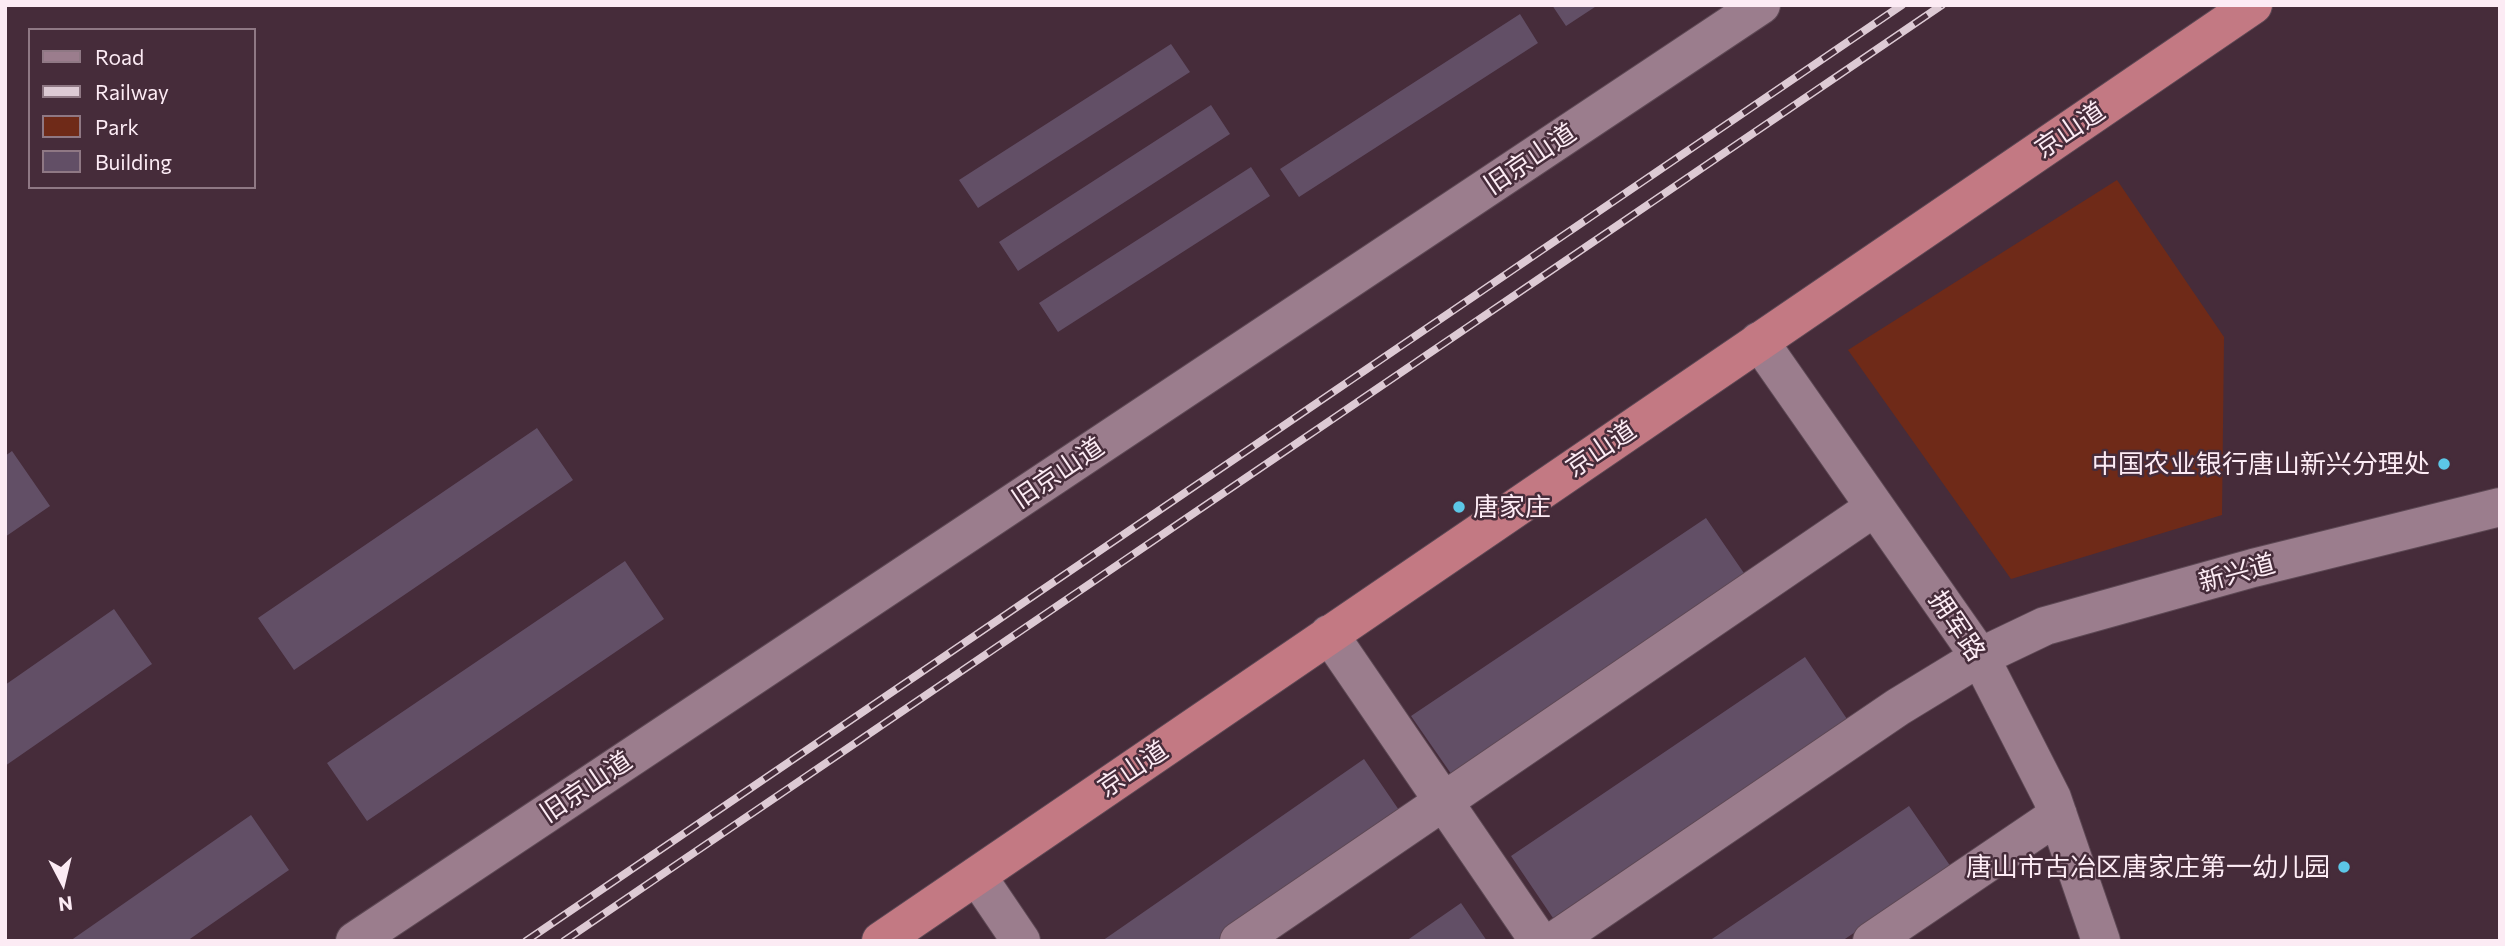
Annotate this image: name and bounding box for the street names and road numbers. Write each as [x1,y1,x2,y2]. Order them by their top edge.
street label: 京山道 [2029,95,2111,165]
street label: 旧京山道 [1478,117,1582,201]
street label: 京山道 [1560,414,1642,484]
street label: 旧京山道 [1006,431,1110,515]
street label: 新兴道 [2195,548,2279,598]
street label: 拥军路 [1922,585,1992,667]
street label: 京山道 [1092,734,1174,804]
street label: 旧京山道 [534,745,638,829]

